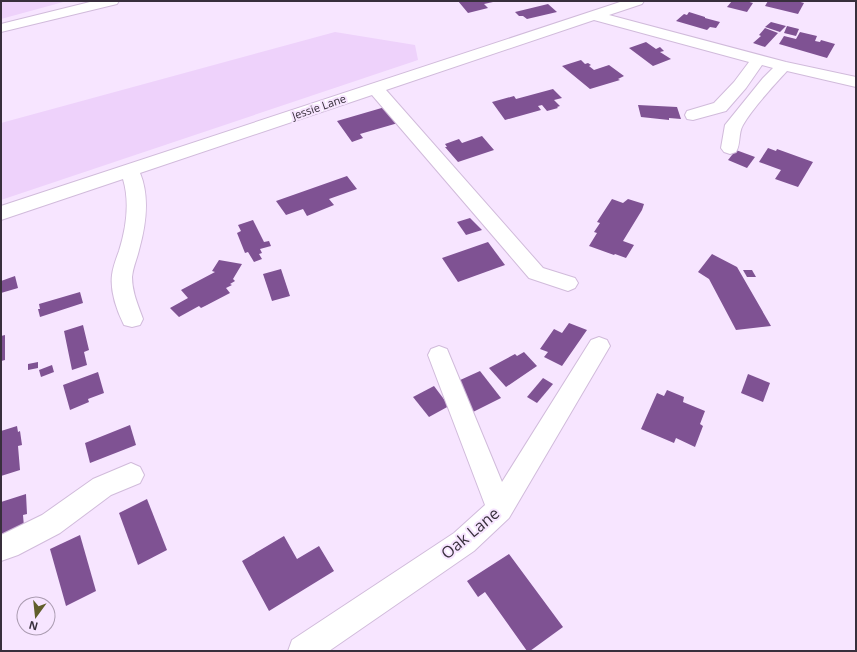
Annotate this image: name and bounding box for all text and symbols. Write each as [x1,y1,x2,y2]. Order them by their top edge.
street label: Jessie Lane [289,90,348,123]
street label: Oak Lane [436,502,504,564]
north arrow [16,596,56,636]
text: N [27,618,40,635]

